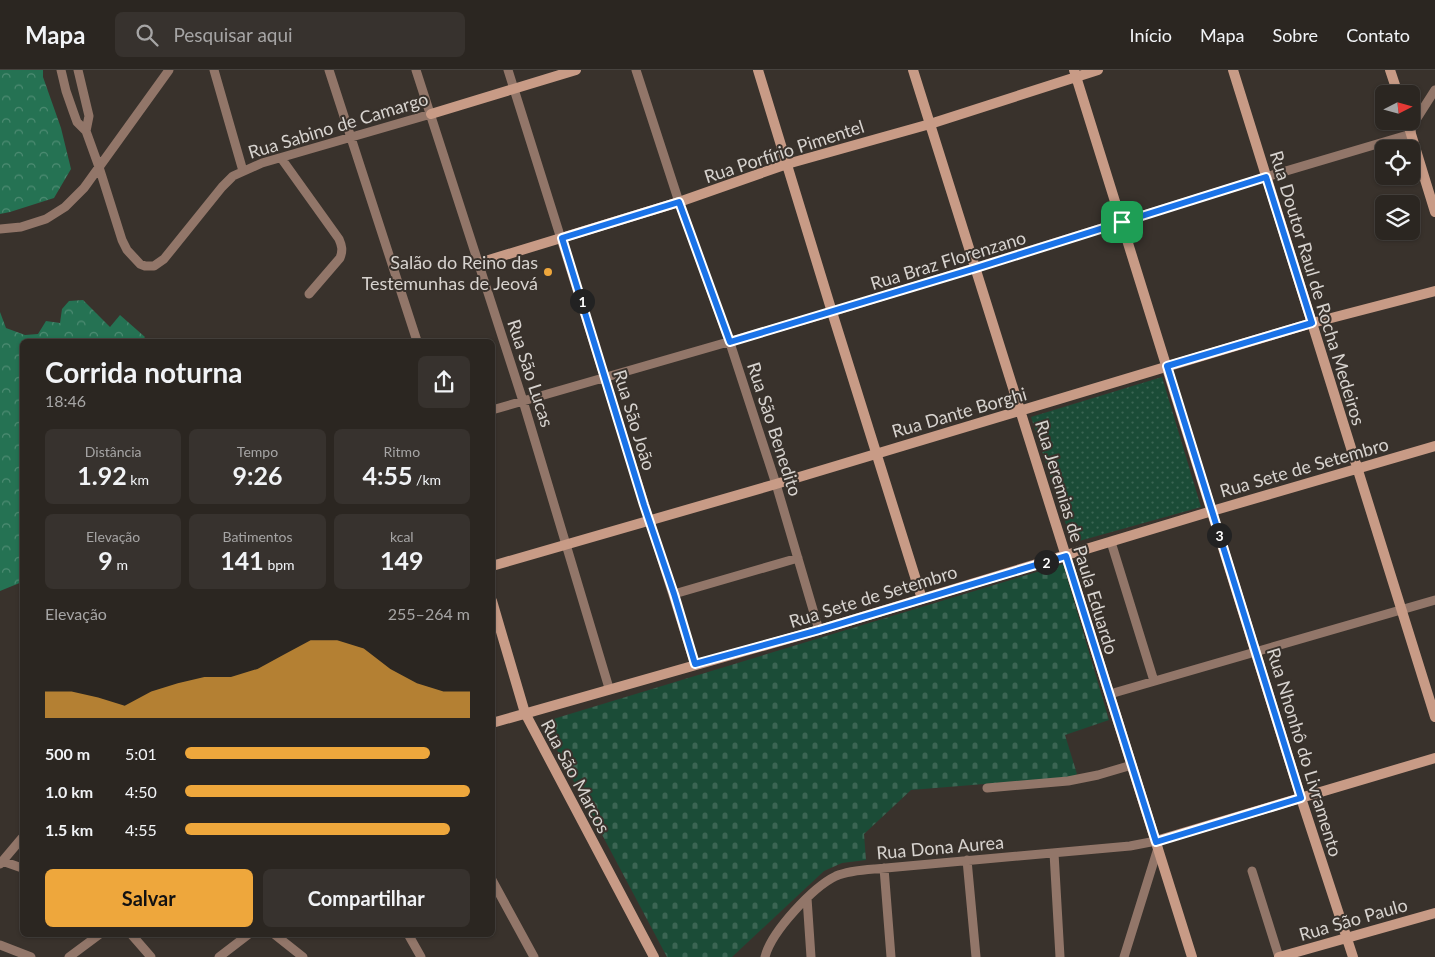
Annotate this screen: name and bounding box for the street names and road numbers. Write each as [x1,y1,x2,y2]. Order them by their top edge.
street label: Rua Sabino de Camargo [245,87,431,163]
street label: Rua Porfírio Pimentel [701,115,867,187]
street label: Rua Doutor Raul de Rocha Medeiros [1266,148,1370,428]
street label: Rua Braz Florenzano [868,226,1028,294]
street label: Rua São Lucas [503,316,559,430]
street label: Rua São Benedito [743,359,807,499]
street label: Rua São João [609,367,661,473]
street label: Rua Dante Borghi [889,382,1029,442]
street label: Rua Jeremias de Paula Eduardo [1031,417,1123,657]
street label: Rua Sete de Setembro [1217,432,1391,502]
street label: Rua Sete de Setembro [786,560,960,632]
street label: Rua Nhonhô do Livramento [1263,645,1347,859]
street label: Rua São Marcos [537,715,615,837]
street label: Rua Dona Aurea [875,830,1005,864]
street label: Rua São Paulo [1296,893,1410,945]

